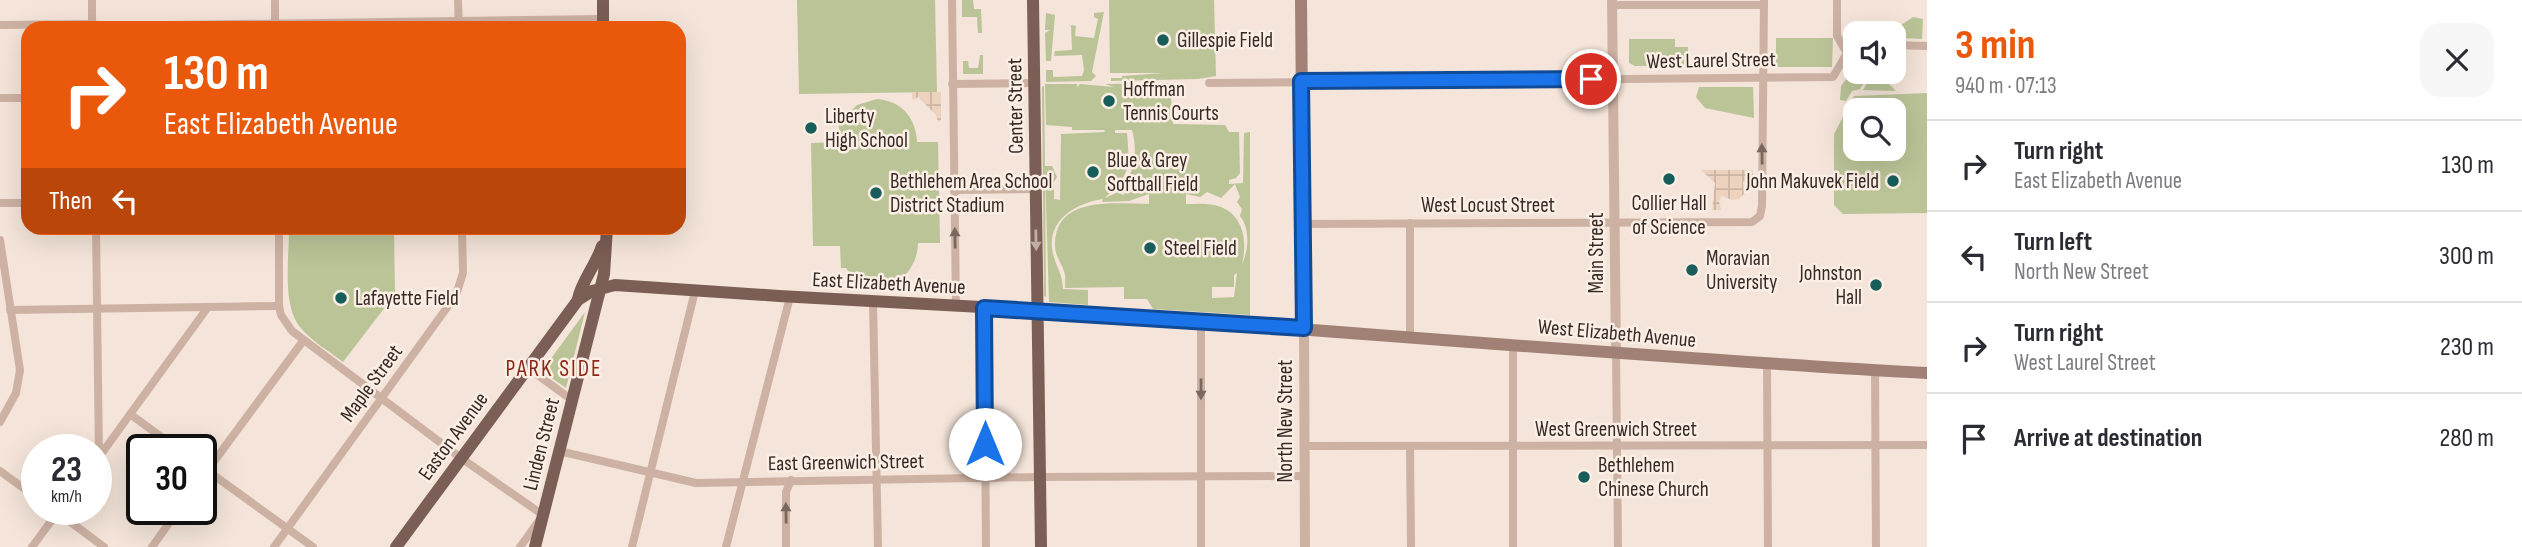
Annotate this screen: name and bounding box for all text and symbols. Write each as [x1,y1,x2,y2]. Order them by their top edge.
text: 3 min [1955,20,2035,71]
map controls [1843,21,1906,161]
button: sound [1843,21,1906,84]
button: close [2420,23,2494,97]
place label: Gillespie Field [1177,28,1273,53]
marker: Gillespie Field [1155,32,1171,48]
text: 130 m [164,45,269,104]
street label: West Laurel Street [1646,47,1776,74]
icon: right [49,49,140,140]
pin [1561,49,1621,109]
street label: Center Street [1002,58,1029,154]
icon: arrive [1572,60,1610,98]
text: 940 m · 07:13 [1955,72,2057,100]
place label: Hoffman Tennis Courts [1123,77,1219,126]
marker: Hoffman Tennis Courts [1101,93,1117,109]
button: search [1843,98,1906,161]
place label: Liberty High School [825,104,908,153]
text: East Elizabeth Avenue [164,105,398,144]
marker: Liberty High School [803,120,819,136]
text: Turn right [2014,136,2103,167]
one-way arrow [1756,143,1768,165]
icon: right [1955,147,1993,185]
place label: Blue & Grey Softball Field [1107,148,1198,197]
text: 130 m [2442,150,2494,181]
marker: Blue & Grey Softball Field [1085,164,1101,180]
text: East Elizabeth Avenue [2014,167,2182,195]
place label: Bethlehem Area School District Stadium [890,169,1052,218]
place label: John Makuvek Field [1745,169,1879,194]
marker: Collier Hall of Science [1661,171,1677,187]
marker: John Makuvek Field [1885,173,1901,189]
icon: left [106,182,144,220]
marker: Bethlehem Area School District Stadium [868,185,884,201]
text: Then [49,186,92,217]
place label: Collier Hall of Science [1631,191,1707,240]
street label: West Locust Street [1421,193,1555,218]
street label: Main Street [1584,212,1609,294]
one-way arrow [949,226,960,248]
text: Turn left [2014,227,2092,258]
one-way arrow [1030,229,1041,251]
place label: Steel Field [1164,236,1237,261]
icon: left [1955,238,1993,276]
marker: Steel Field [1142,240,1158,256]
text: 300 m [2439,241,2494,272]
place label: Moravian University [1706,246,1777,295]
text: North New Street [2014,258,2149,286]
place label: Johnston Hall [1799,261,1862,310]
marker: Moravian University [1684,262,1700,278]
street label: East Elizabeth Avenue [812,267,966,300]
marker: Johnston Hall [1868,277,1884,293]
place label: Lafayette Field [355,286,459,311]
marker: Lafayette Field [333,290,349,306]
street label: West Elizabeth Avenue [1537,314,1697,353]
text: Turn right [2014,318,2103,349]
icon: right [1955,329,1993,367]
text: 230 m [2440,332,2494,363]
street label: Maple Street [335,340,408,427]
text: West Laurel Street [2014,349,2156,377]
district label: PARK SIDE [505,355,603,383]
street label: North New Street [1273,360,1298,482]
one-way arrow [1195,379,1207,401]
street label: Easton Avenue [413,387,494,485]
street label: Linden Street [518,395,565,493]
position arrow [948,407,1022,481]
street label: West Greenwich Street [1535,417,1697,442]
icon: arrive [1955,420,1993,458]
text: Arrive at destination [2014,423,2202,454]
text: 280 m [2439,423,2494,454]
speed limit sign: 30 [126,434,217,525]
text: 23 [51,449,82,492]
street label: East Greenwich Street [768,449,924,476]
place label: Bethlehem Chinese Church [1598,453,1709,502]
marker: Bethlehem Chinese Church [1576,469,1592,485]
text: km/h [51,486,82,507]
one-way arrow [780,501,792,523]

